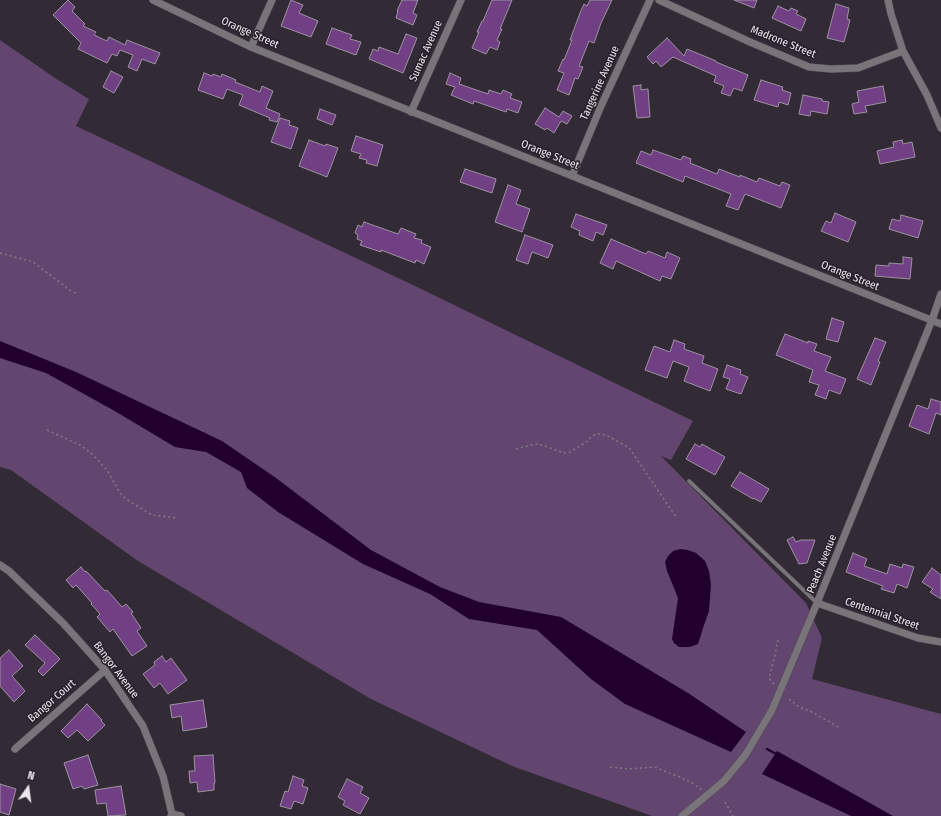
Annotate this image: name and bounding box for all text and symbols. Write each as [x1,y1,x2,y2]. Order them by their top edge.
street label: Orange Street [219,14,281,52]
street label: Sumac Avenue [407,18,445,84]
street label: Madrone Street [748,23,818,61]
street label: Tangerine Avenue [578,44,622,122]
street label: Orange Street [519,137,581,173]
street label: Orange Street [819,258,881,294]
street label: Peach Avenue [804,533,840,595]
street label: Centennial Street [843,595,921,633]
street label: Bangor Avenue [90,639,142,701]
street label: Bangor Court [26,677,78,725]
north arrow [8,768,48,808]
text: N [26,769,36,783]

